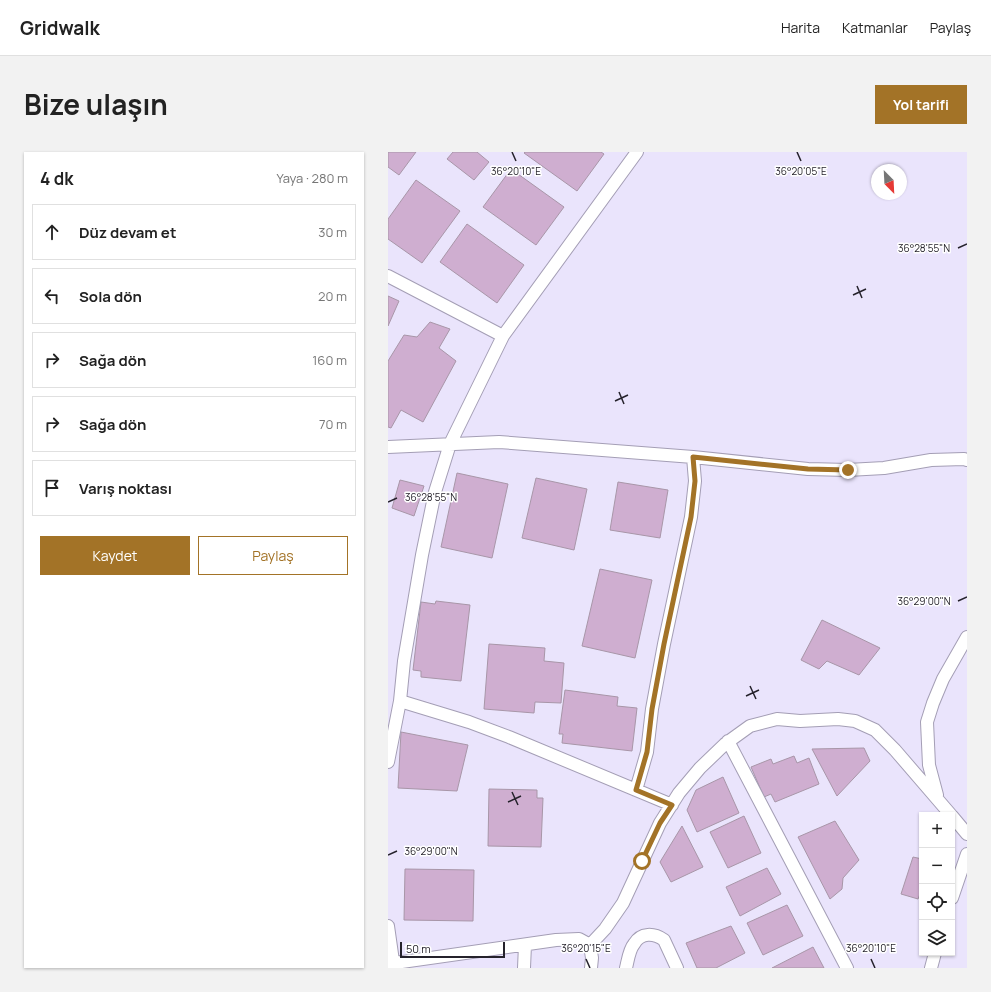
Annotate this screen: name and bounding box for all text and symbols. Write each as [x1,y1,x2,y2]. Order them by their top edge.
text: Gridwalk [20,15,100,41]
text: Harita [781,18,820,37]
text: Katmanlar [842,18,908,37]
text: Paylaş [930,18,971,37]
text: Bize ulaşın [24,85,168,123]
button: Yol tarifi [875,85,967,124]
text: 36°20'10"E [491,164,541,178]
text: 36°20'05"E [775,164,827,178]
north arrow [871,164,907,200]
text: 4 dk [40,167,73,190]
text: Yaya · 280 m [277,169,348,187]
icon: ahead [41,221,63,243]
text: Düz devam et [79,222,176,243]
text: 30 m [318,223,347,241]
text: 36°28'55"N [898,241,950,255]
icon: left [41,285,63,307]
text: Sola dön [79,286,142,307]
text: 20 m [318,287,347,305]
icon: right [41,349,63,371]
text: Sağa dön [79,350,146,371]
text: 160 m [312,351,347,369]
icon: right [41,413,63,435]
text: Sağa dön [79,414,146,435]
text: 70 m [319,415,347,433]
route end [839,461,857,479]
icon: arrive [41,477,63,499]
text: Varış noktası [79,478,172,499]
text: 36°28'55"N [405,490,457,504]
button: Kaydet [40,536,190,575]
button: Paylaş [198,536,348,575]
text: 36°29'00"N [897,594,951,608]
map controls [919,812,955,956]
button: + [919,812,955,848]
text: 36°29'00"N [404,844,458,858]
button: − [919,848,955,884]
route start [633,852,651,870]
button: locate [919,884,955,920]
button: layers [919,920,955,956]
scale bar [400,940,505,959]
text: 50 m [406,941,431,956]
text: 36°20'15"E [561,941,611,955]
text: 36°20'10"E [846,941,896,955]

